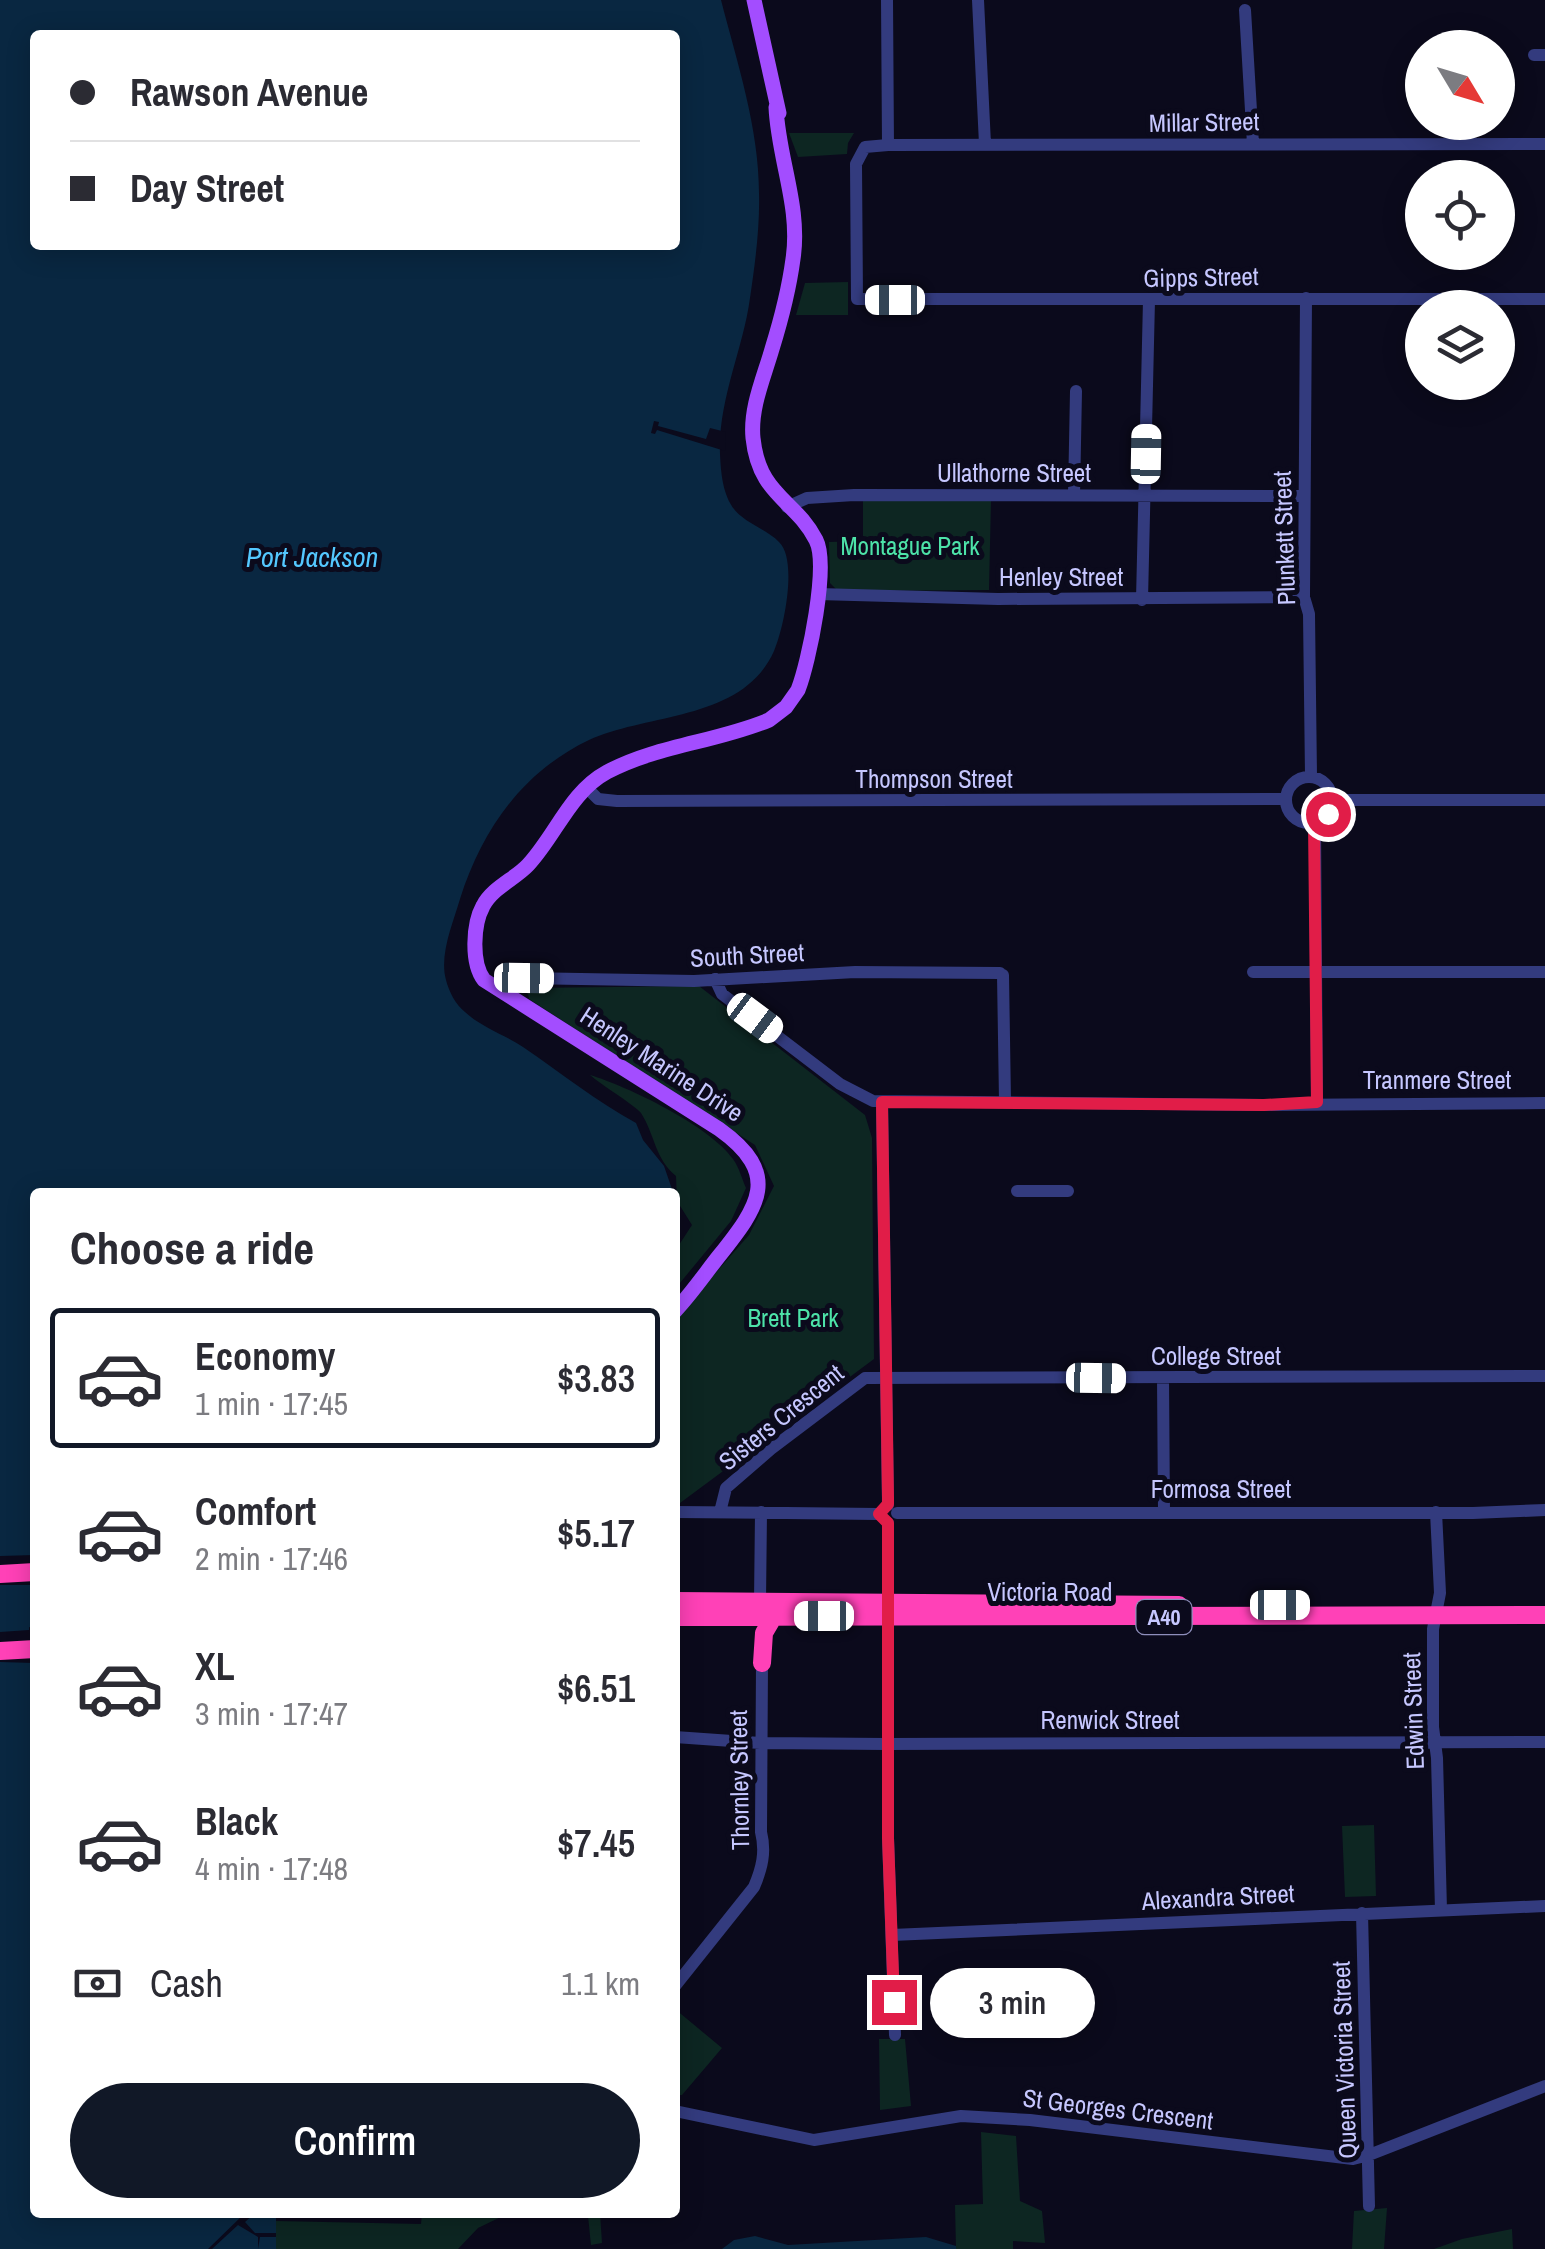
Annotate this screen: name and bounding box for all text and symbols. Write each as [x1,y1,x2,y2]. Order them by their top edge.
north arrow [1405,30,1515,140]
map controls [1405,30,1515,400]
text: Rawson Avenue [130,67,368,118]
street label: Millar Street [1148,104,1260,140]
button: locate [1405,160,1515,270]
text: Day Street [130,163,284,214]
street label: Gipps Street [1143,259,1259,295]
car [865,285,925,315]
button: layers [1405,290,1515,400]
car [1130,424,1162,484]
street label: Ullathorne Street [937,456,1091,490]
street label: Plunkett Street [1265,470,1303,606]
park label: Montague Park [840,529,980,563]
water label: Port Jackson [246,538,378,576]
street label: Henley Street [999,560,1123,594]
street label: Thompson Street [855,762,1013,796]
route start [1306,792,1351,837]
street label: South Street [689,935,805,975]
car [494,962,554,994]
car [722,988,788,1048]
street label: Henley Marine Drive [574,999,750,1129]
street label: Tranmere Street [1363,1063,1512,1097]
text: Choose a ride [70,1217,314,1278]
park label: Brett Park [747,1301,839,1335]
text: Economy [195,1331,335,1382]
icon: car [75,1333,165,1423]
street label: College Street [1151,1339,1281,1373]
text: $3.83 [557,1353,635,1404]
street label: Sisters Crescent [711,1356,851,1478]
car [1066,1362,1126,1394]
text: 1 min · 17:45 [195,1382,348,1425]
street label: Formosa Street [1151,1472,1291,1506]
text: Comfort [195,1486,316,1537]
icon: car [75,1488,165,1578]
text: $5.17 [557,1508,635,1559]
text: 2 min · 17:46 [195,1537,348,1580]
street label: Victoria Road [987,1575,1113,1609]
car [1250,1590,1310,1620]
road number: A40 [1136,1600,1192,1634]
car [794,1601,854,1631]
text: XL [195,1641,235,1692]
icon: car [75,1643,165,1733]
street label: Edwin Street [1394,1651,1432,1770]
text: $6.51 [557,1663,635,1714]
text: 3 min · 17:47 [195,1692,348,1735]
street label: Renwick Street [1040,1703,1180,1737]
street label: Thornley Street [721,1709,757,1850]
text: Black [195,1796,278,1847]
icon: car [75,1798,165,1888]
text: $7.45 [557,1818,635,1869]
text: 4 min · 17:48 [195,1847,348,1890]
street label: Alexandra Street [1140,1876,1295,1918]
icon: cash [70,1956,125,2011]
text: Cash [150,1958,223,2009]
street label: Queen Victoria Street [1324,1960,1364,2160]
text: 1.1 km [561,1962,640,2005]
callout: 3 min [929,1967,1094,2037]
route end [872,1980,917,2025]
text: 3 min [979,1981,1046,2024]
street label: St Georges Crescent [1021,2080,1215,2138]
button: Confirm [70,2083,640,2198]

